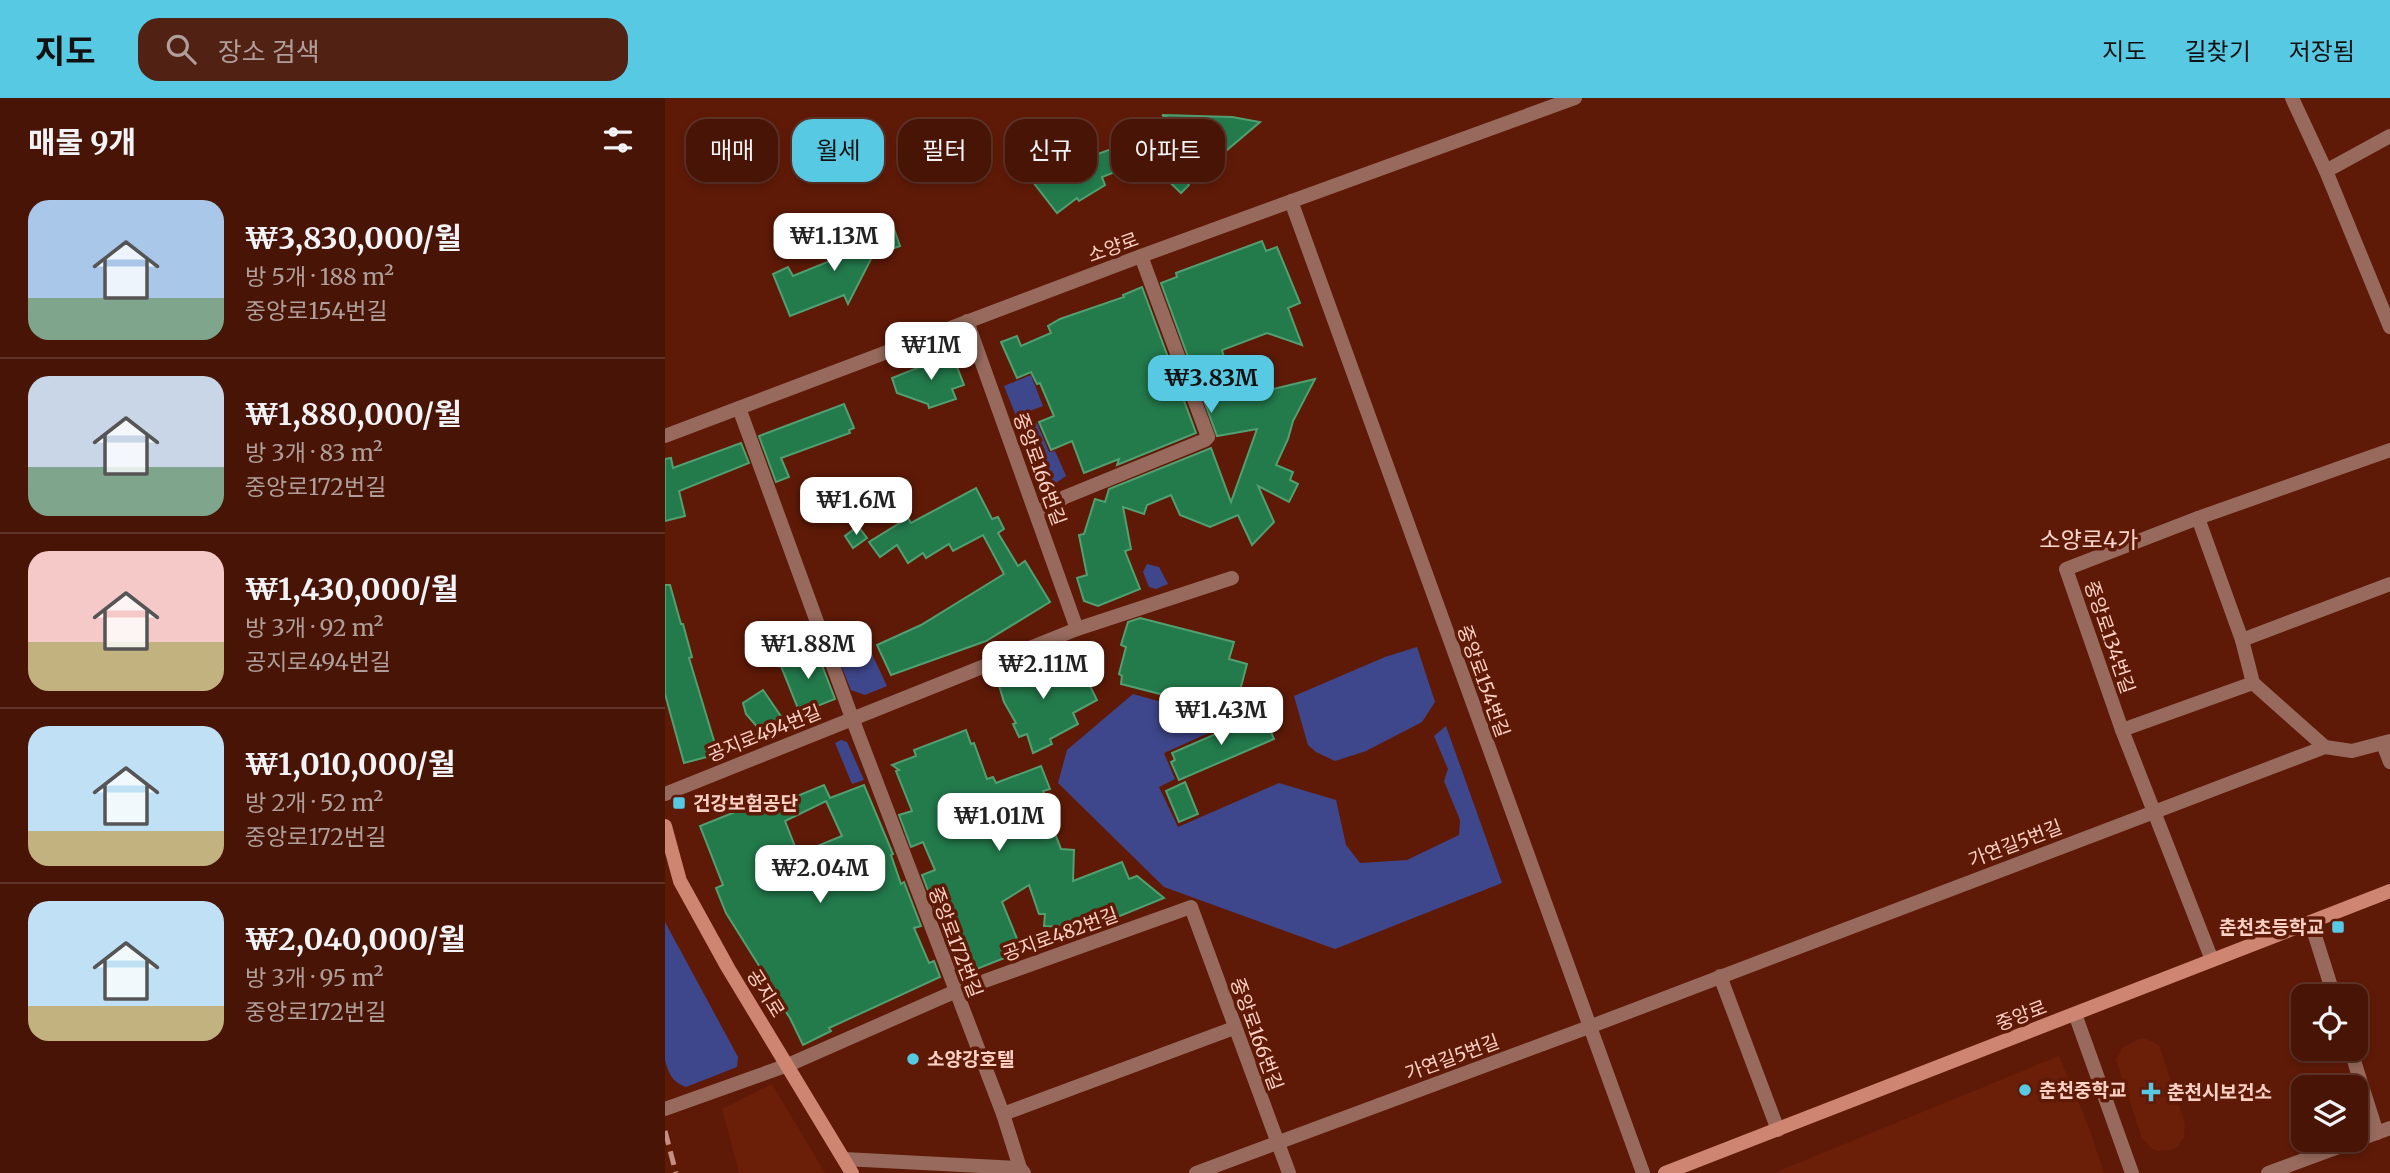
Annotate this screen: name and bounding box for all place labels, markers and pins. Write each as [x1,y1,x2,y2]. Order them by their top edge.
pin: ₩1.13M [777,214,891,273]
pin: ₩1M [897,322,965,382]
pin: ₩3.83M [1154,356,1268,415]
pin: ₩1.6M [807,478,905,537]
pin: ₩1.88M [751,622,865,681]
pin: ₩2.11M [986,642,1100,701]
pin: ₩1.43M [1164,688,1278,747]
place label: 건강보험공단 [693,791,798,815]
pin: ₩1.01M [942,794,1056,853]
marker: 건강보험공단 [671,795,687,811]
pin: ₩2.04M [763,846,877,905]
place label: 춘천초등학교 [2219,915,2324,939]
marker: 춘천초등학교 [2330,919,2346,935]
place label: 소양강호텔 [927,1047,1014,1071]
marker: 소양강호텔 [905,1051,921,1067]
place label: 춘천중학교 [2039,1078,2126,1102]
place label: 춘천시보건소 [2167,1080,2272,1104]
marker: 춘천중학교 [2017,1082,2033,1098]
marker: 춘천시보건소 [2141,1082,2161,1102]

